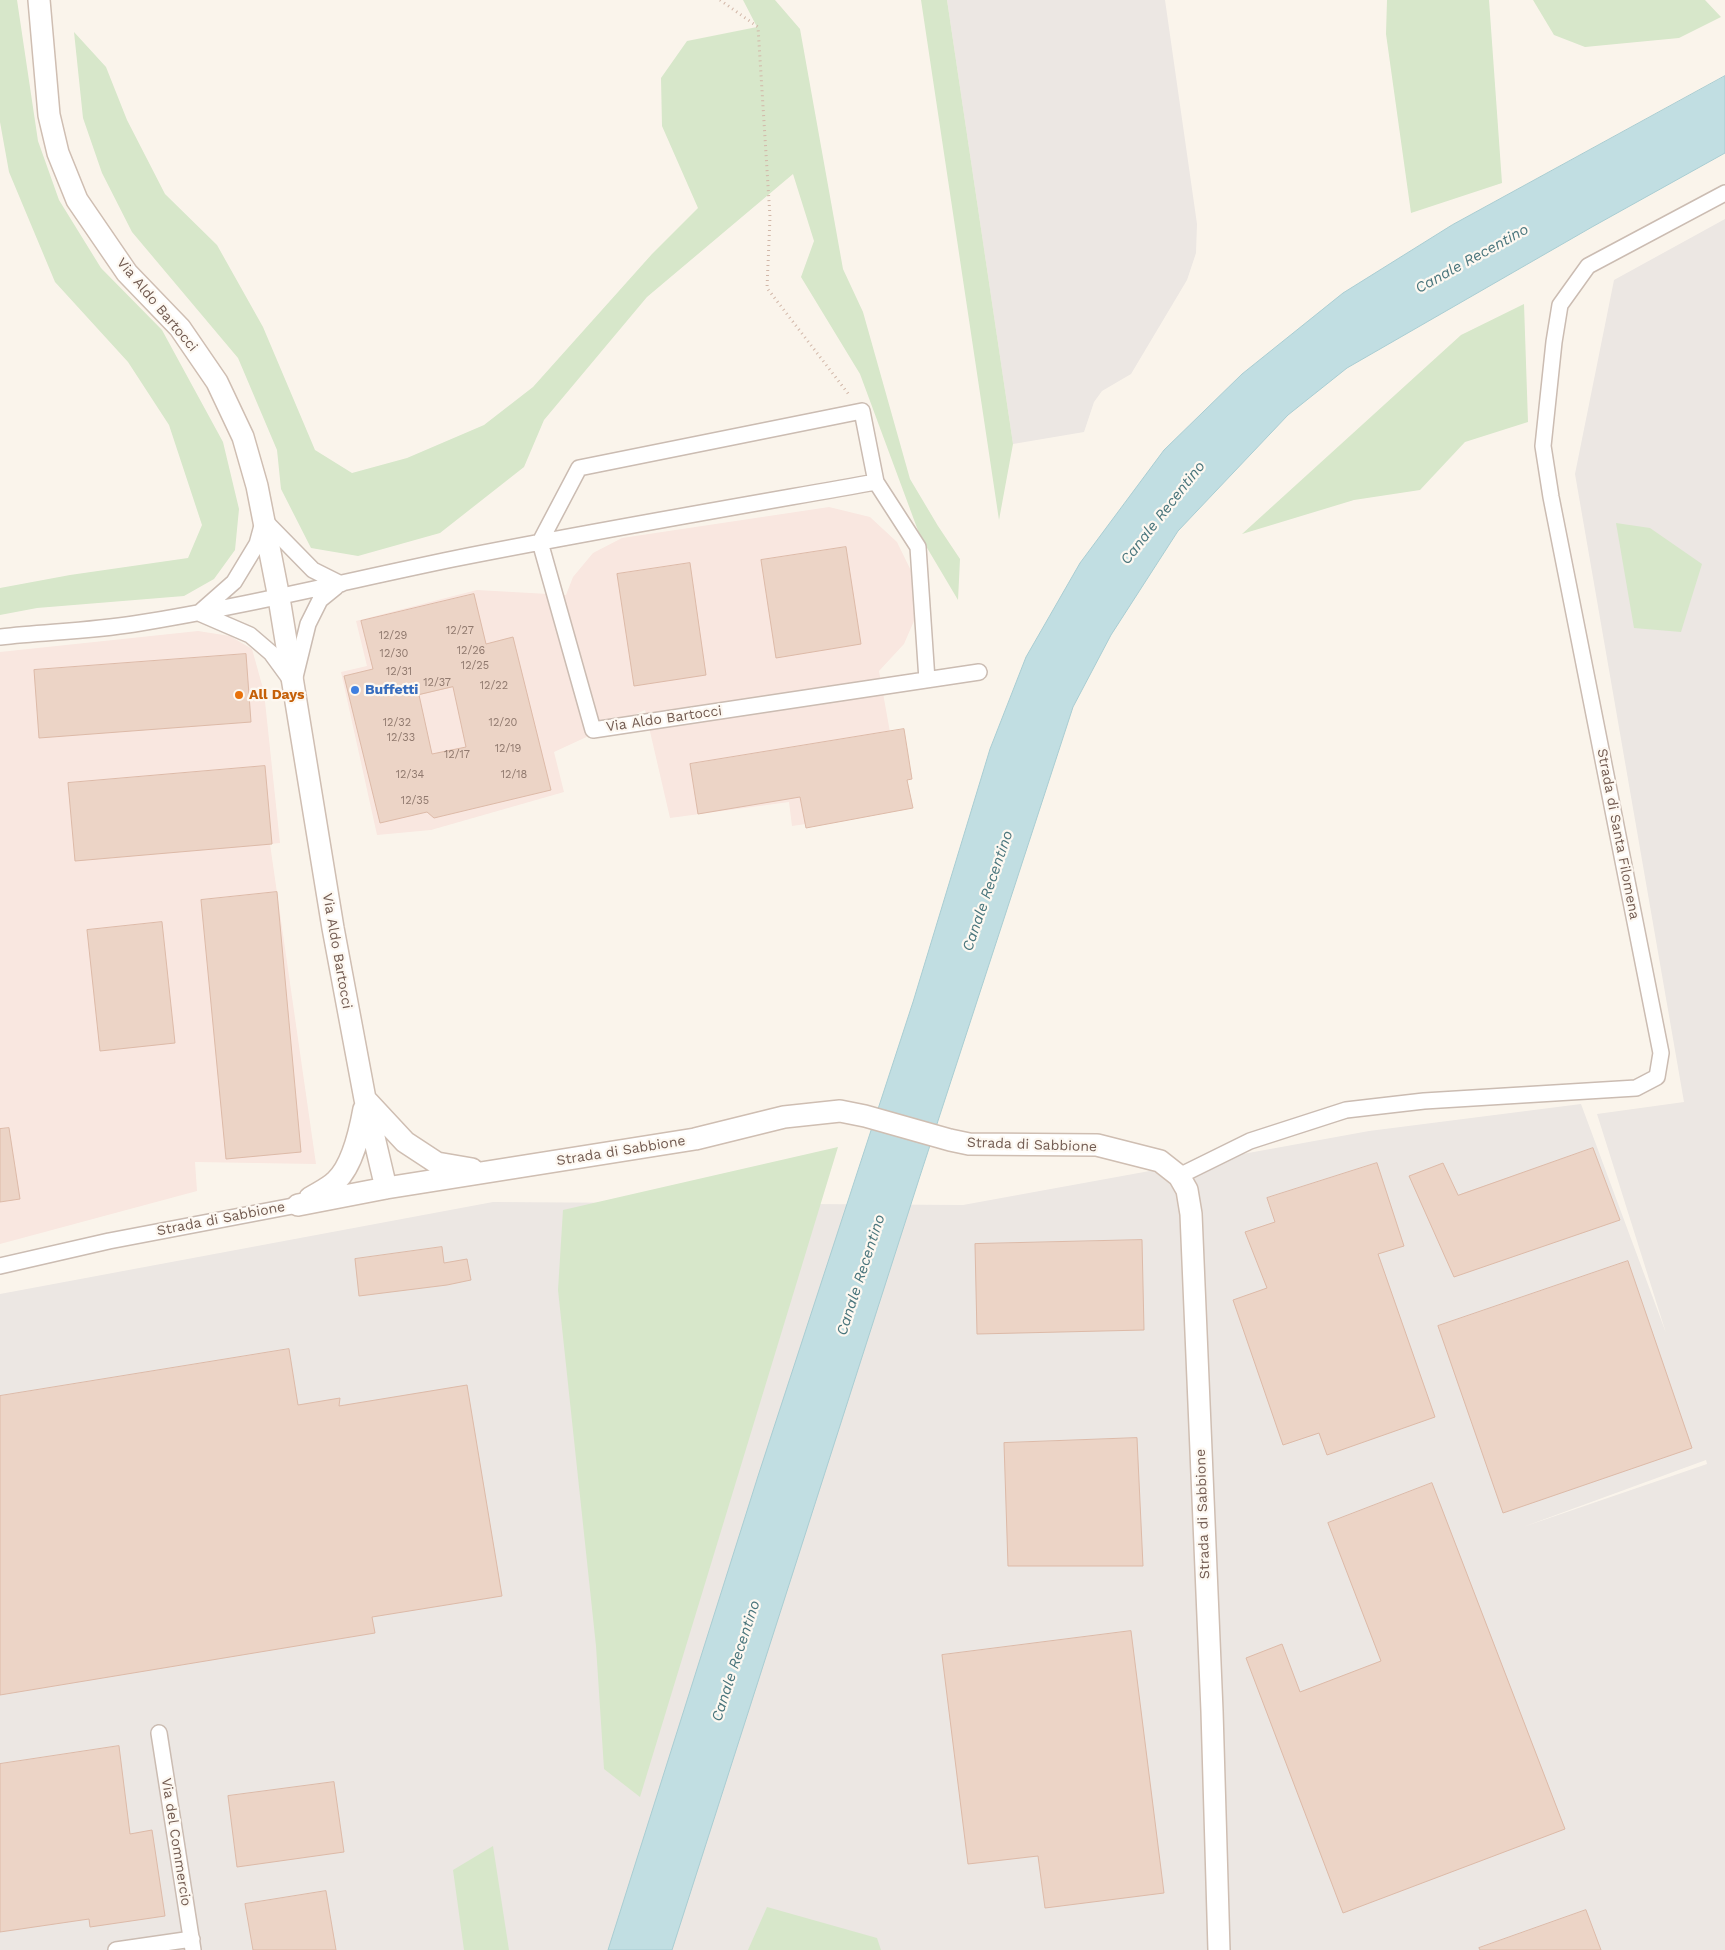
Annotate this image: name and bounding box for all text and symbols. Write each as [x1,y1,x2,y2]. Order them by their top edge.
water label: Canale Recentino [1412,220,1532,298]
street label: Via Aldo Bartocci [113,255,201,355]
water label: Canale Recentino [1117,458,1209,568]
house number: 12/27 [446,624,474,638]
house number: 12/29 [379,629,407,643]
house number: 12/26 [457,644,485,658]
house number: 12/30 [380,647,408,661]
house number: 12/25 [461,659,489,673]
house number: 12/31 [386,665,412,679]
house number: 12/37 [423,676,451,690]
house number: 12/22 [480,679,508,693]
place label: Buffetti [365,682,418,698]
marker: Buffetti [349,684,361,696]
place label: All Days [249,687,304,703]
marker: All Days [233,689,245,701]
street label: Via Aldo Bartocci [605,703,723,735]
house number: 12/32 [383,716,411,730]
house number: 12/20 [489,716,517,730]
house number: 12/33 [387,731,415,745]
house number: 12/19 [495,742,521,756]
street label: Strada di Santa Filomena [1593,747,1643,921]
house number: 12/17 [444,748,470,762]
house number: 12/34 [396,768,424,782]
house number: 12/18 [501,768,527,782]
house number: 12/35 [401,794,429,808]
water label: Canale Recentino [959,828,1017,954]
street label: Via Aldo Bartocci [319,892,355,1010]
street label: Strada di Sabbione [555,1133,687,1169]
street label: Strada di Sabbione [967,1134,1097,1156]
street label: Strada di Sabbione [155,1198,287,1240]
water label: Canale Recentino [833,1212,889,1338]
street label: Strada di Sabbione [1192,1449,1214,1579]
water label: Canale Recentino [708,1598,764,1724]
street label: Via del Commercio [158,1777,194,1907]

